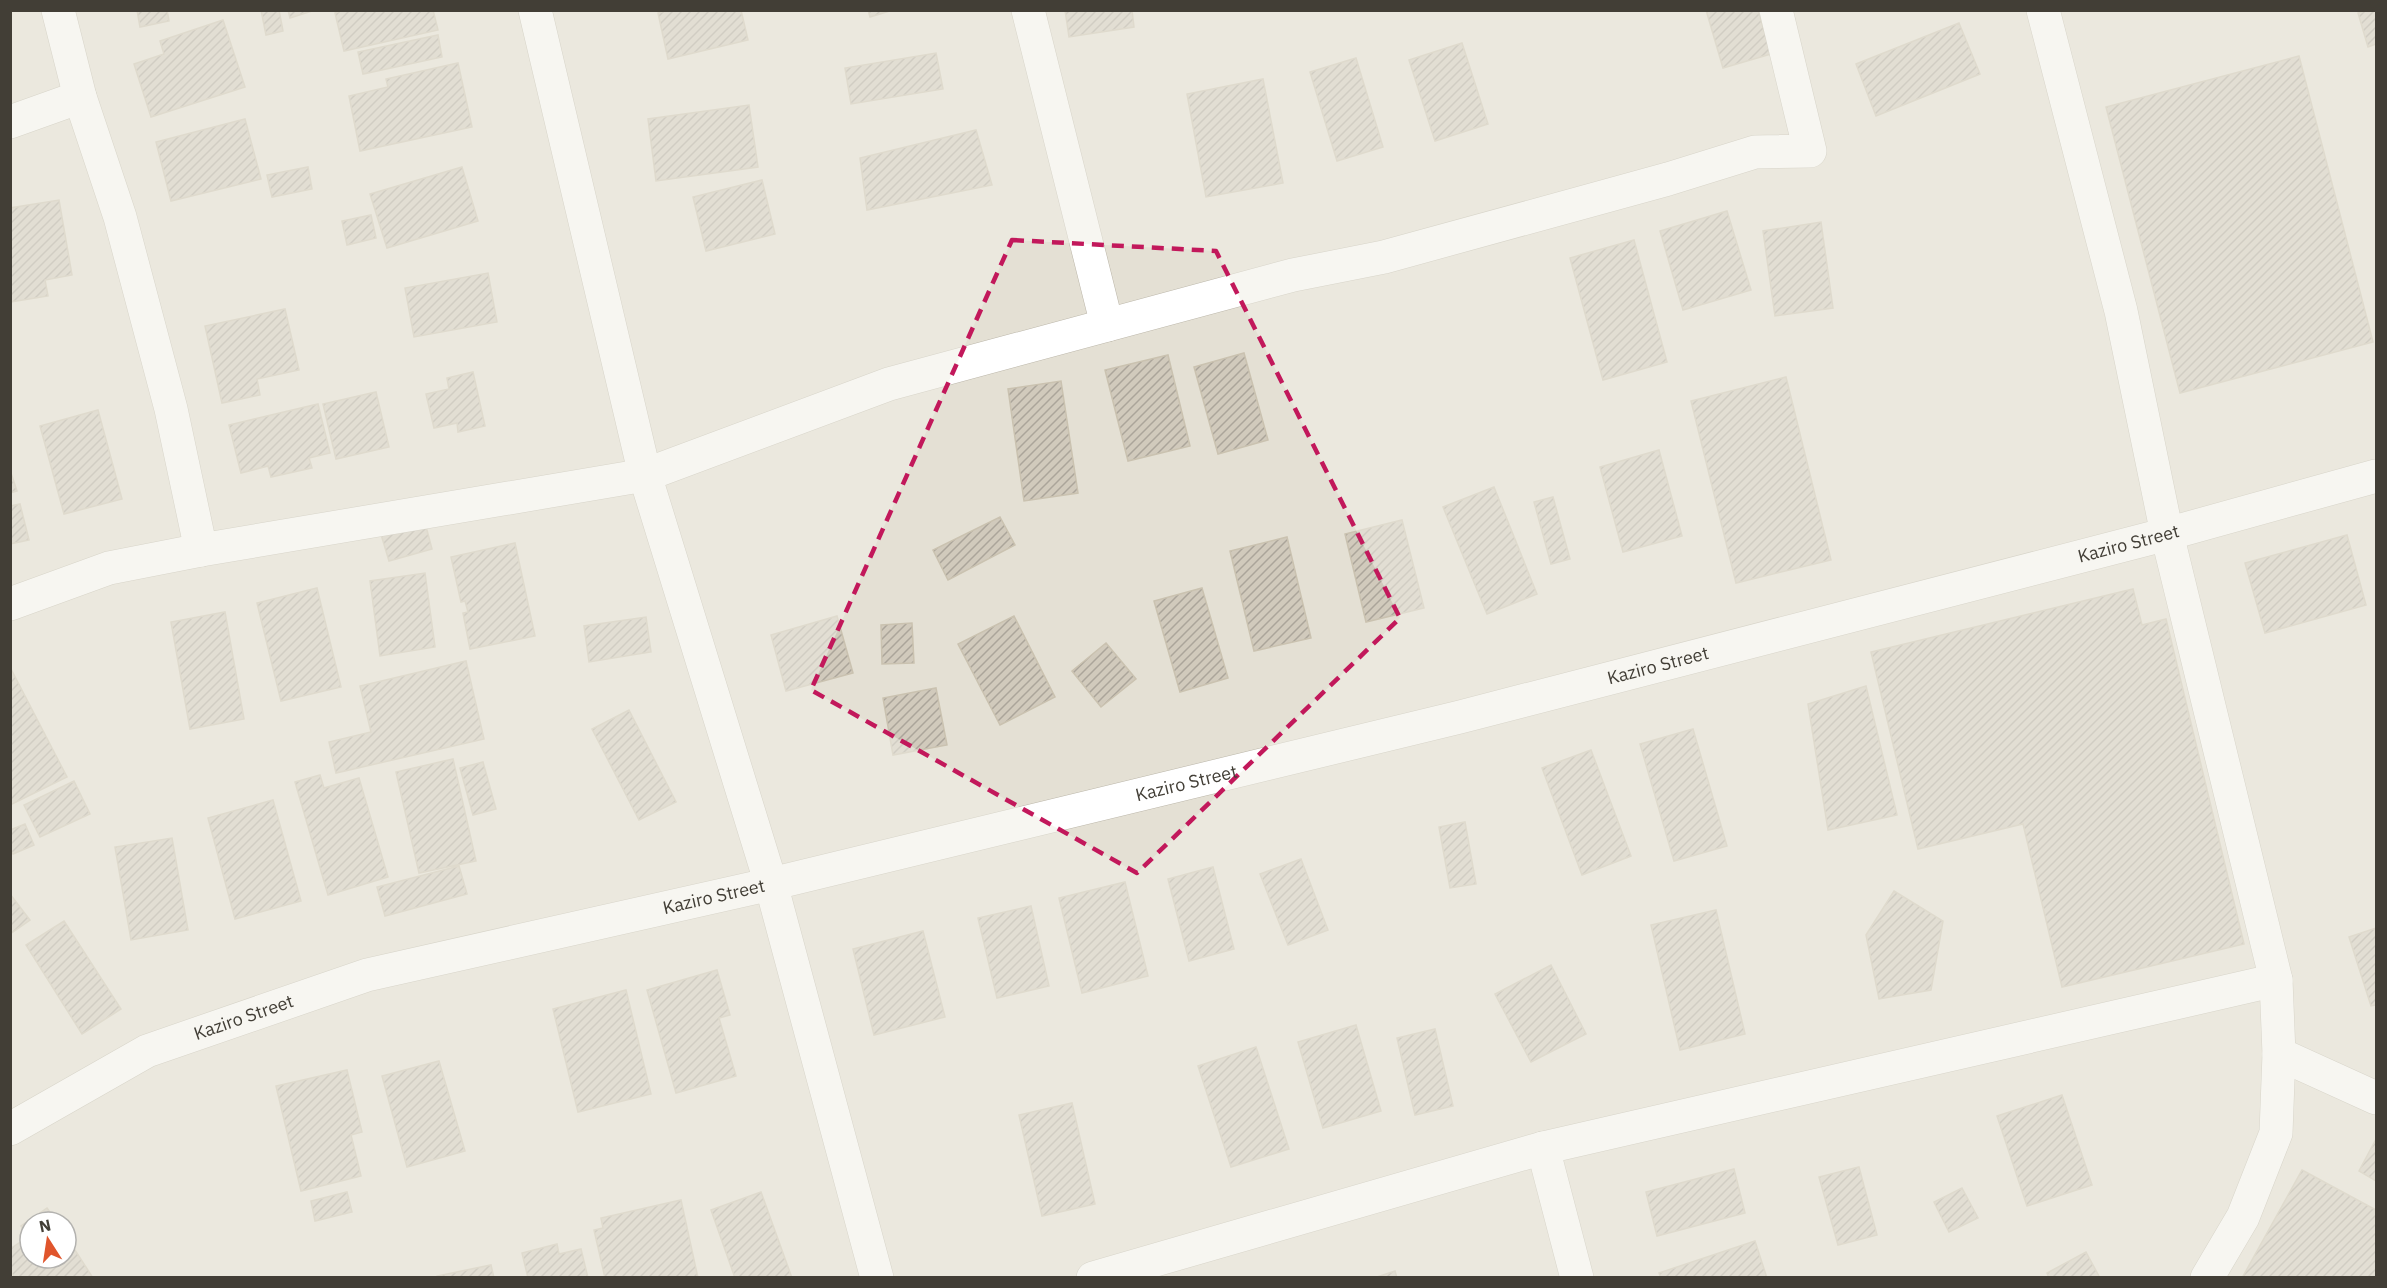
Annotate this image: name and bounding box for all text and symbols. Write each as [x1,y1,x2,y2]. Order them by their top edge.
street label: Kaziro Street [2075,519,2182,568]
street label: Kaziro Street [1605,641,1711,689]
street label: Kaziro Street [1133,759,1240,806]
street label: Kaziro Street [661,874,767,919]
street label: Kaziro Street [191,989,296,1045]
north arrow [18,1210,78,1270]
text: N [37,1214,53,1236]

